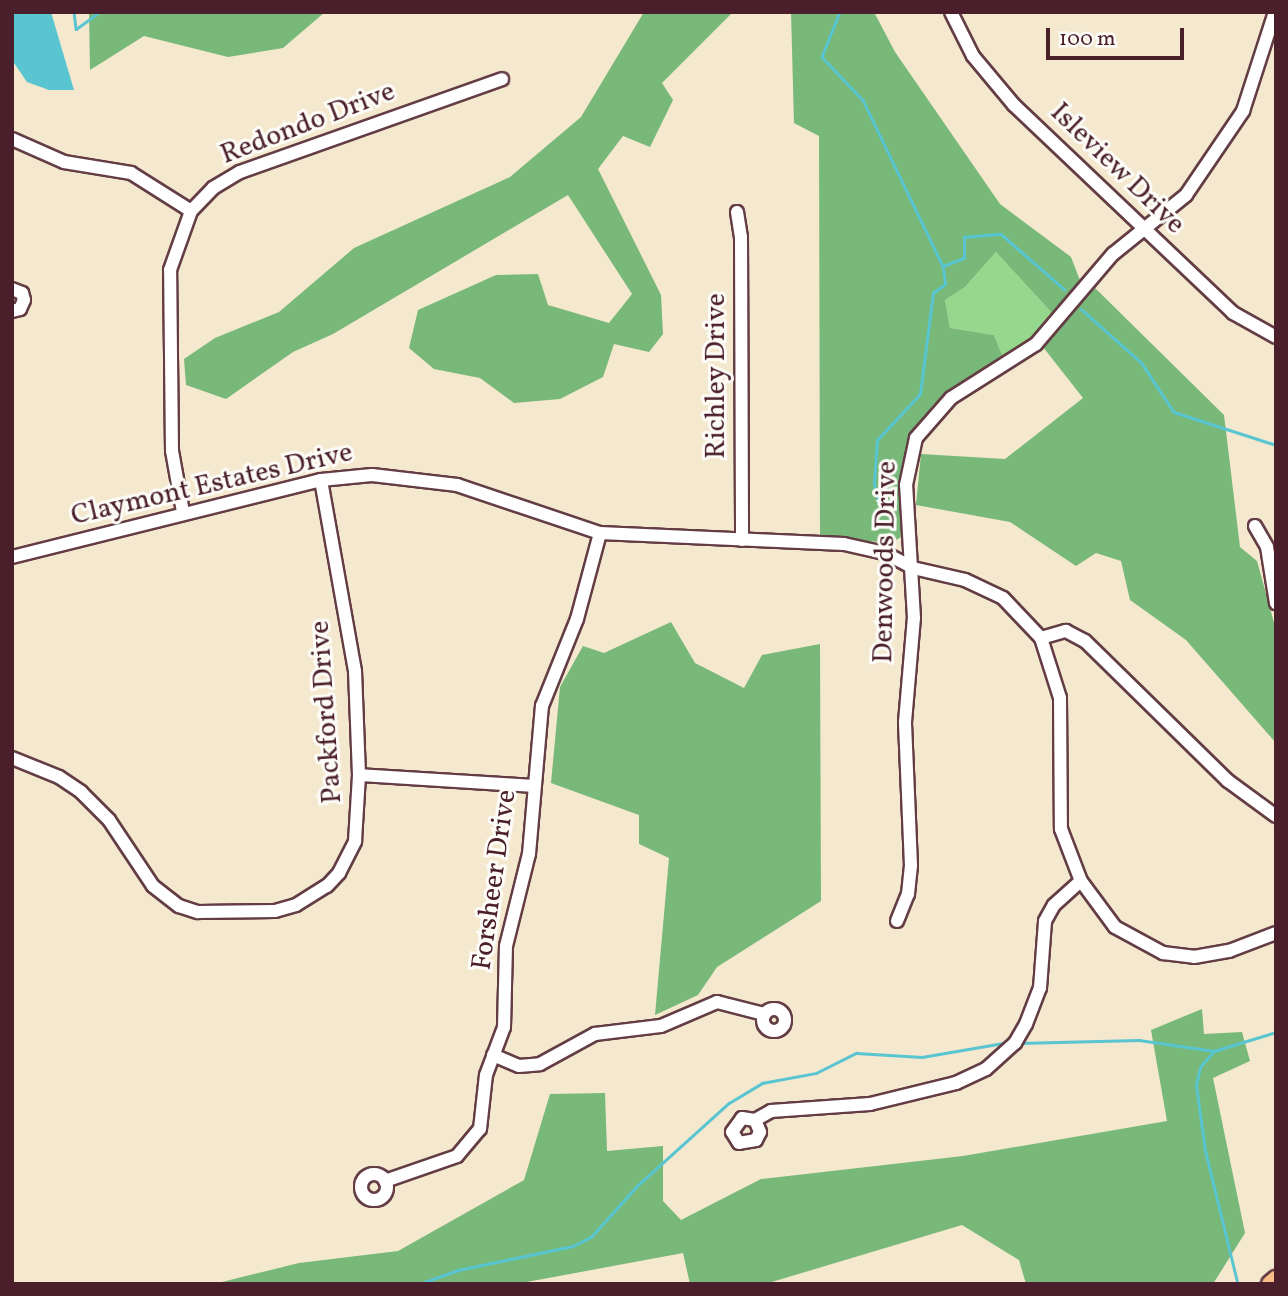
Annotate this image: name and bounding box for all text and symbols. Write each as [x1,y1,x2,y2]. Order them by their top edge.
scale bar [1050,14,1188,58]
text: 100 m [1059,25,1116,54]
street label: Redondo Drive [216,75,400,173]
street label: Isleview Drive [1042,96,1192,242]
street label: Richley Drive [700,293,734,459]
street label: Claymont Estates Drive [68,436,356,534]
street label: Denwoods Drive [867,461,905,663]
street label: Packford Drive [304,619,350,805]
street label: Forsheer Drive [466,788,524,972]

